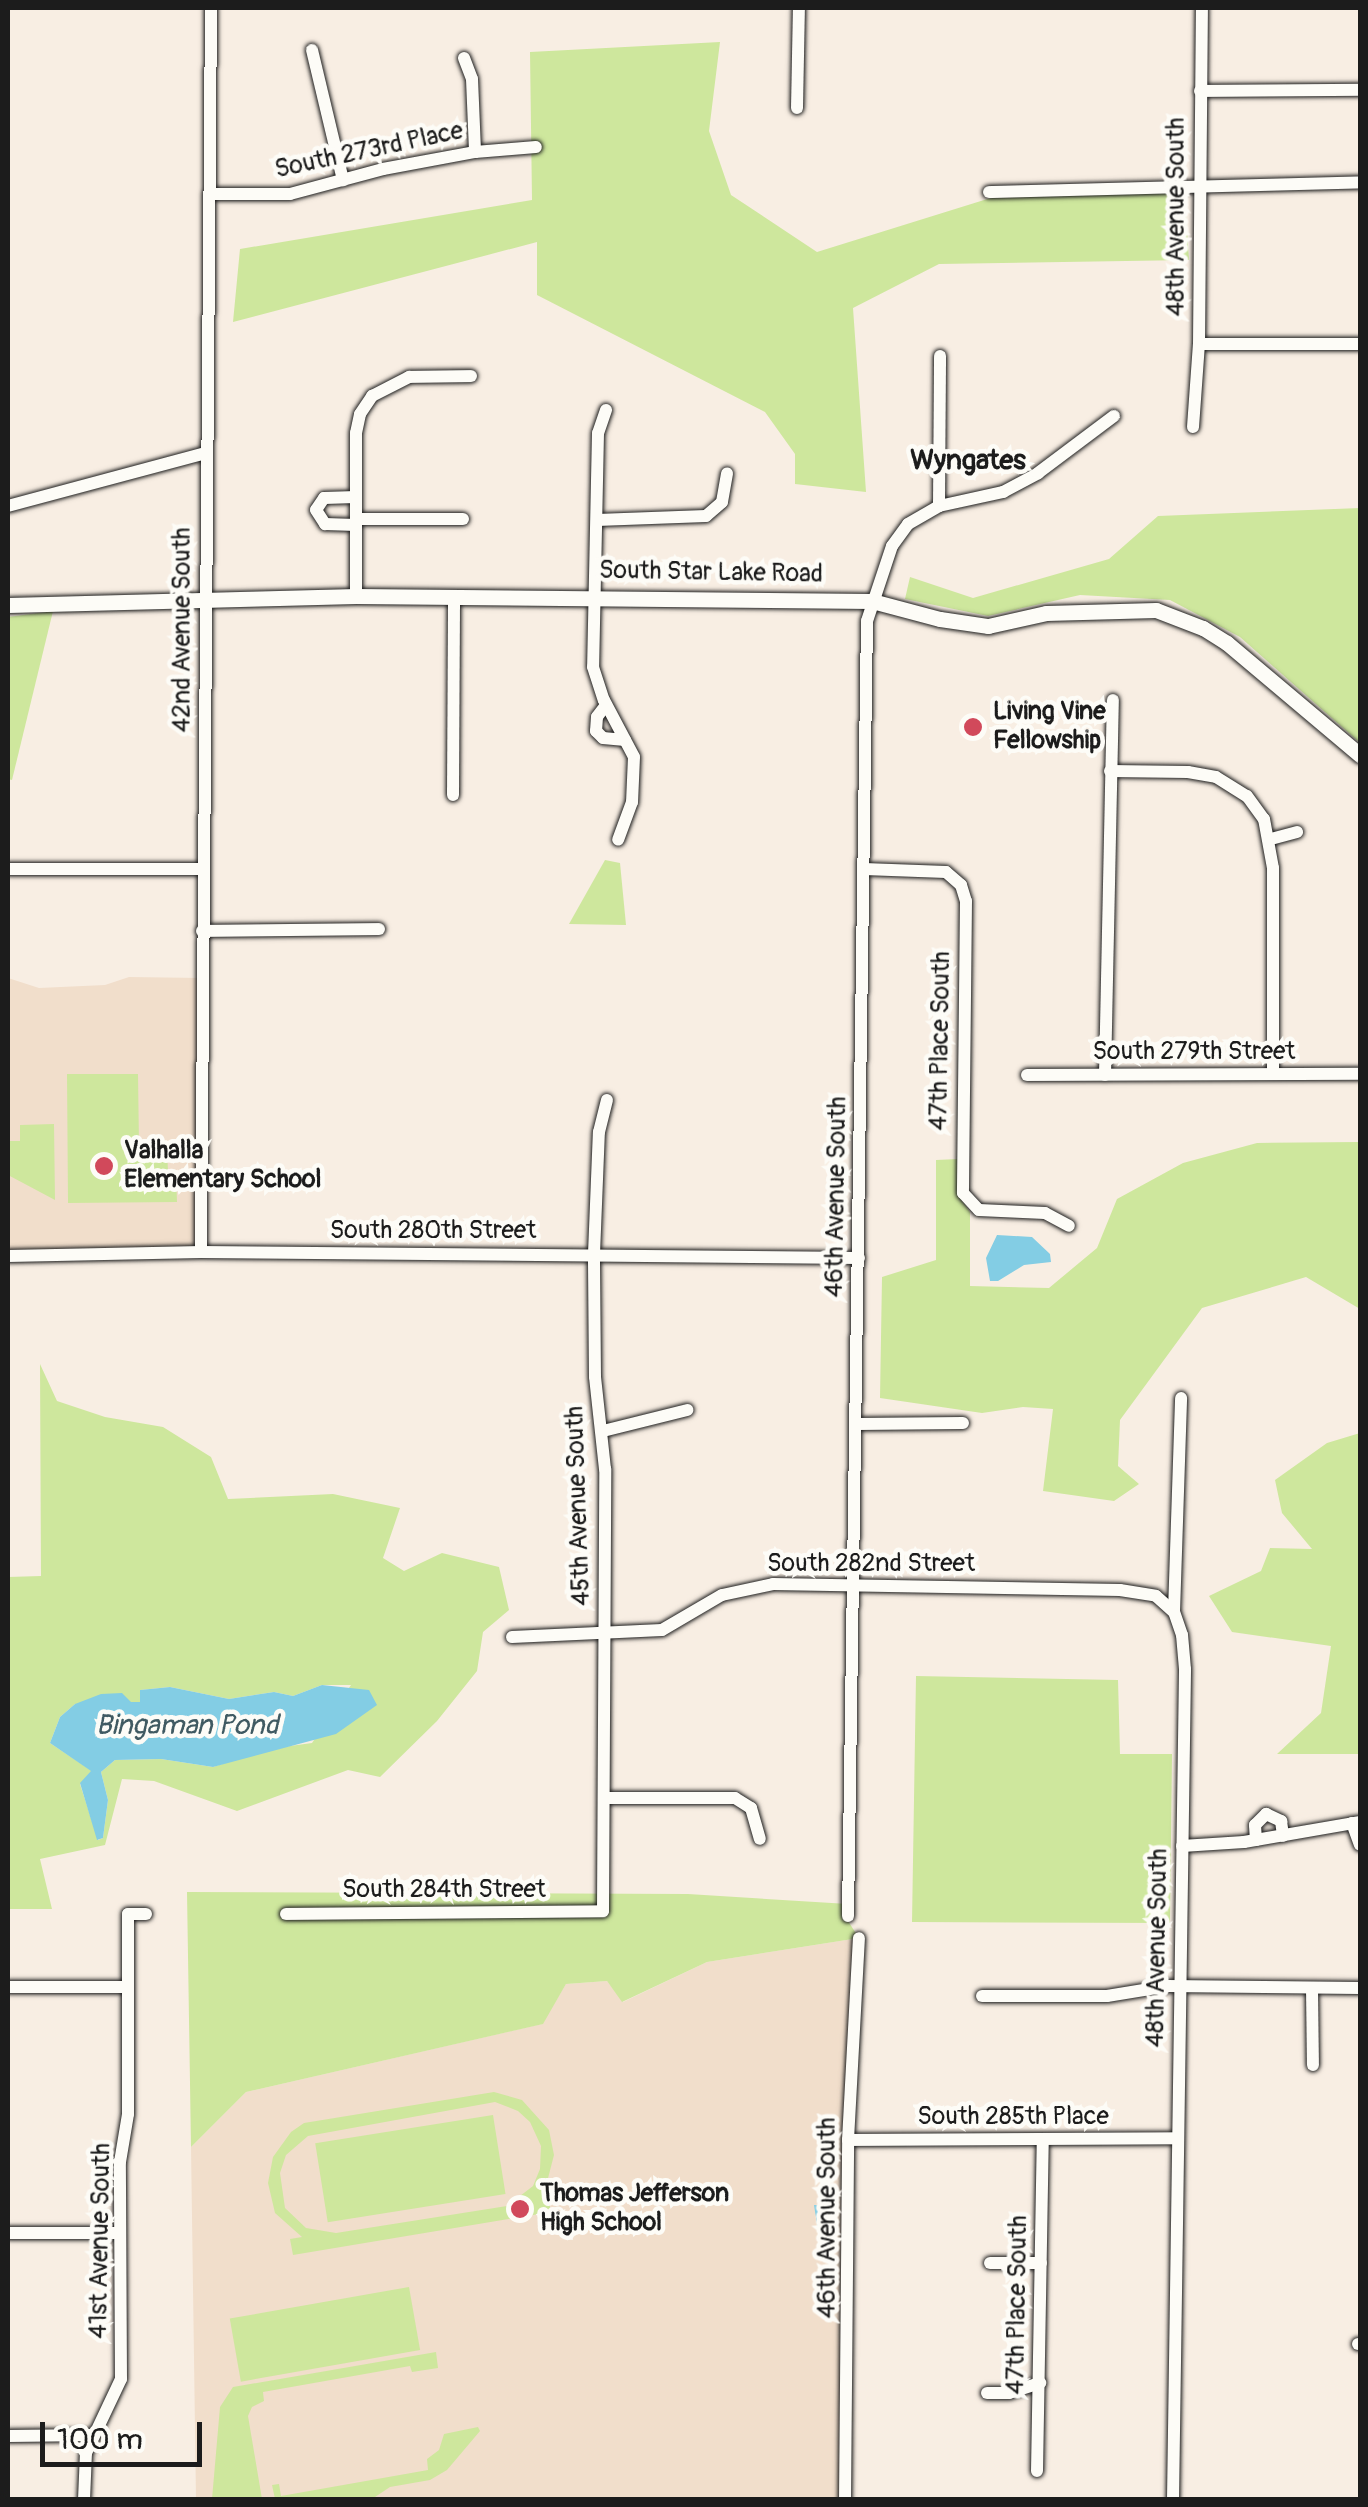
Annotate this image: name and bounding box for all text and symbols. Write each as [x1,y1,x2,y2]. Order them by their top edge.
street label: South 273rd Place [272,116,466,186]
street label: 48th Avenue South [1162,118,1192,316]
district label: Wyngates [910,444,1026,478]
street label: 42nd Avenue South [168,528,198,732]
street label: South Star Lake Road [599,556,823,590]
place label: Living Vine Fellowship [993,698,1106,757]
marker: Living Vine Fellowship [962,716,984,738]
street label: 47th Place South [924,951,958,1131]
street label: South 279th Street [1093,1037,1295,1067]
street label: 46th Avenue South [820,1096,854,1298]
place label: Valhalla Elementary School [124,1137,321,1196]
marker: Valhalla Elementary School [93,1155,115,1177]
street label: South 280th Street [330,1216,536,1246]
street label: 45th Avenue South [561,1406,597,1606]
street label: South 282nd Street [767,1549,975,1579]
water label: Bingaman Pond [96,1709,278,1743]
street label: 48th Avenue South [1141,1848,1175,2048]
street label: South 284th Street [342,1875,546,1905]
street label: South 285th Place [917,2102,1109,2132]
street label: 46th Avenue South [813,2118,843,2318]
street label: 41st Avenue South [84,2143,118,2339]
place label: Thomas Jefferson High School [540,2180,729,2239]
marker: Thomas Jefferson High School [509,2198,531,2220]
street label: 47th Place South [1001,2215,1035,2395]
scale bar [45,2402,208,2464]
text: 100 m [57,2421,143,2458]

